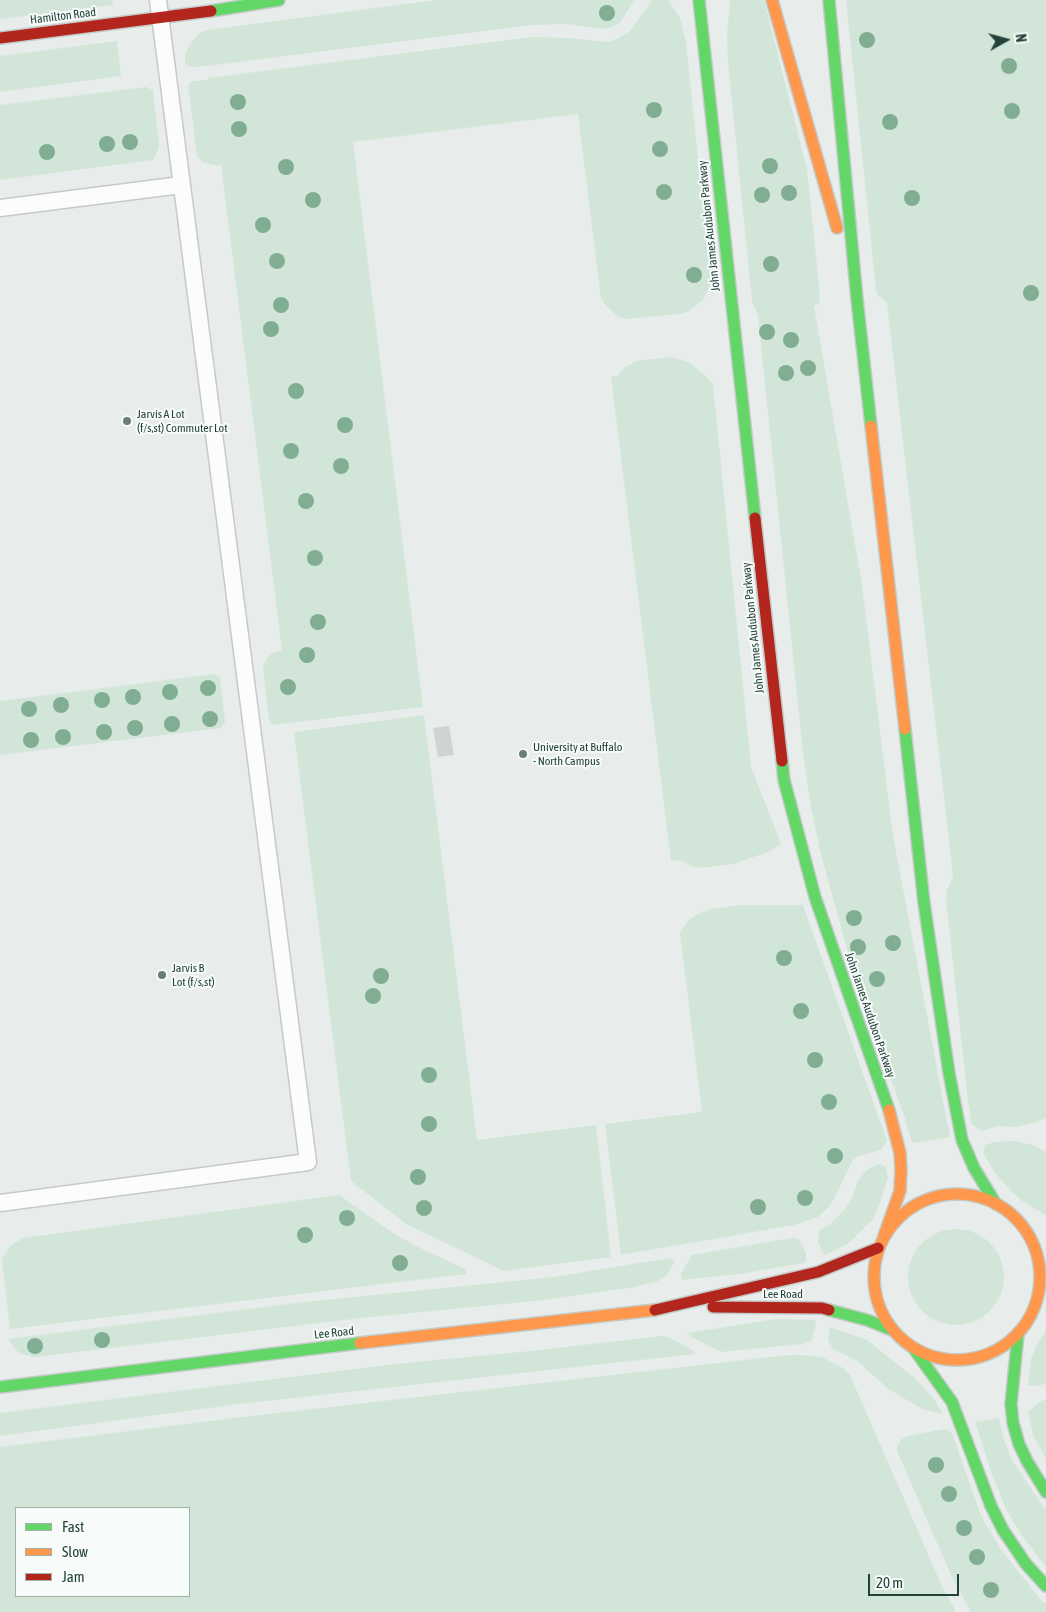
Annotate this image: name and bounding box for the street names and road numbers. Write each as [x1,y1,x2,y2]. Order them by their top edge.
street label: Hamilton Road [29,5,97,27]
street label: John James Audubon Parkway [695,160,723,292]
street label: John James Audubon Parkway [739,562,767,694]
street label: John James Audubon Parkway [842,950,898,1080]
street label: Lee Road [763,1287,803,1301]
street label: Lee Road [313,1324,355,1342]

